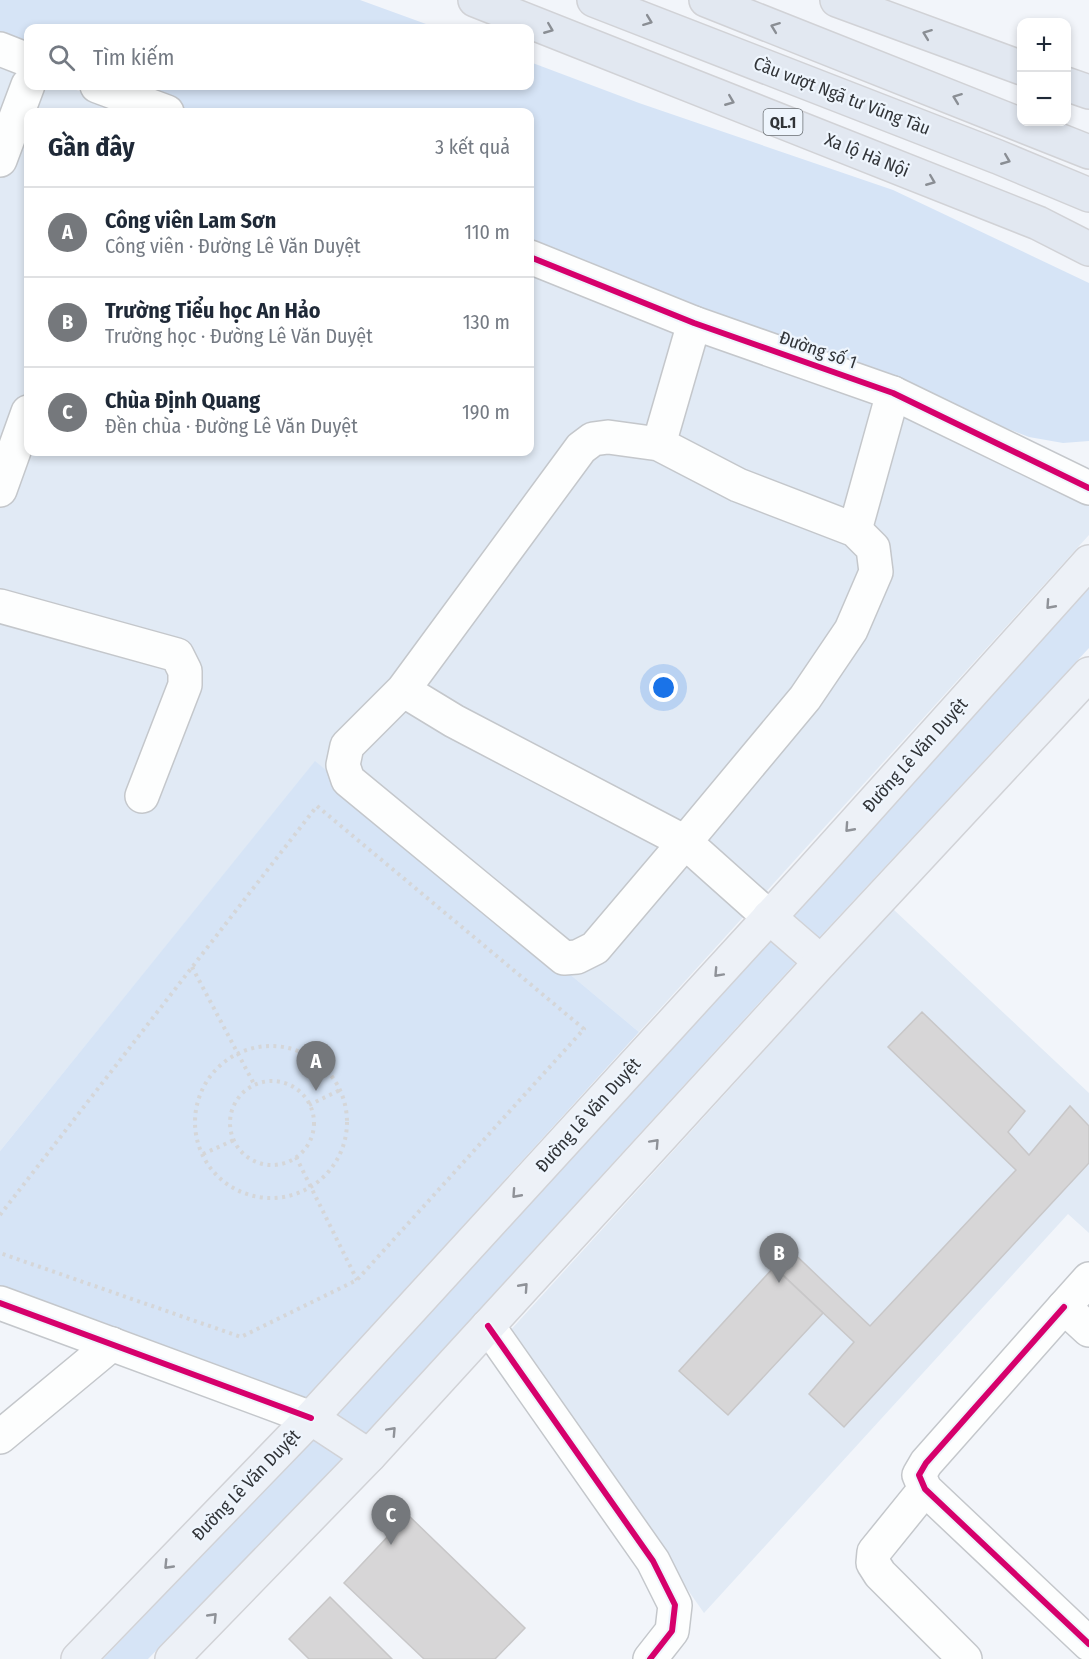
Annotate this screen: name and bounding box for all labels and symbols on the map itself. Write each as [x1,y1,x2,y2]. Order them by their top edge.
one-way arrow [642,14,653,26]
one-way arrow [543,22,554,34]
one-way arrow [770,22,781,35]
one-way arrow [922,29,933,41]
street label: Cầu vượt Ngã tư Vũng Tàu [751,52,933,140]
one-way arrow [952,93,963,106]
one-way arrow [724,94,735,106]
road number: QL.1 [764,109,802,135]
street label: Xa lộ Hà Nội [822,128,912,182]
one-way arrow [1000,153,1011,165]
one-way arrow [925,174,936,186]
street label: Đường số 1 [776,326,860,374]
one-way arrow [1046,598,1057,609]
your location [649,673,678,702]
street label: Đường Lê Văn Duyệt [858,693,972,817]
one-way arrow [845,822,856,832]
one-way arrow [714,966,725,976]
pin: A [296,1042,336,1091]
street label: Đường Lê Văn Duyệt [531,1053,645,1177]
one-way arrow [648,1140,659,1150]
one-way arrow [512,1187,523,1198]
pin: B [760,1234,798,1283]
one-way arrow [517,1284,528,1294]
street label: Đường Lê Văn Duyệt [187,1425,305,1545]
one-way arrow [385,1427,396,1438]
pin: C [372,1496,410,1545]
one-way arrow [164,1558,175,1569]
one-way arrow [206,1613,217,1624]

